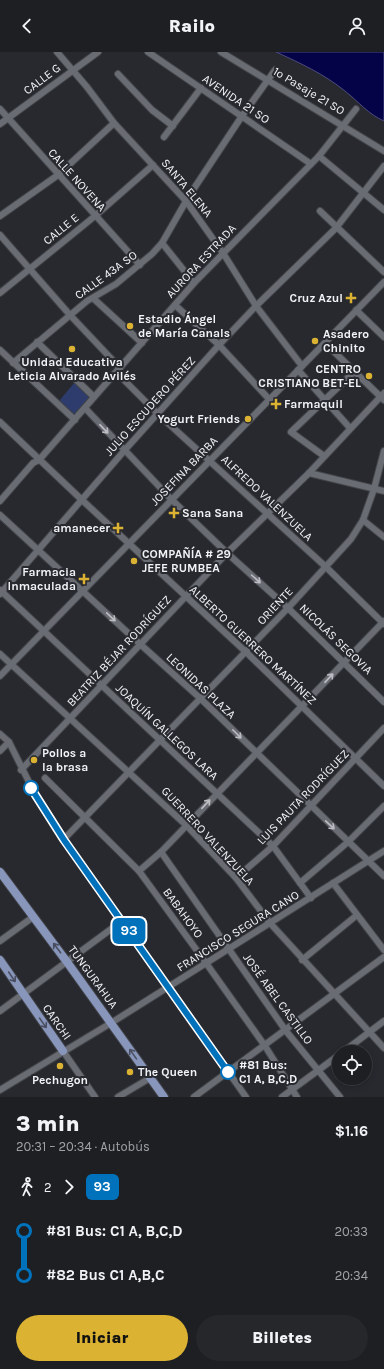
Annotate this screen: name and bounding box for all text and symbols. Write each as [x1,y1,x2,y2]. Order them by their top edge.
icon: back [16,15,38,37]
text: Railo [169,15,215,37]
icon: person [346,15,368,37]
street label: CALLE G [21,61,63,97]
street label: 1º Pasaje 21 SO [271,64,348,118]
street label: AVENIDA 21 SO [200,71,272,127]
street label: CALLE NOVENA [45,146,109,214]
street label: SANTA ELENA [159,156,216,220]
street label: CALLE E [40,210,82,248]
street label: AURORA ESTRADA [163,221,239,301]
street label: CALLE 43A SO [72,248,140,302]
place label: Cruz Azul [290,291,343,305]
marker: Cruz Azul [346,293,356,303]
place label: Estadio Ángel de María Canals [138,311,230,340]
marker: Estadio Ángel de María Canals [125,321,135,331]
place label: Asadero Chinito [323,327,369,355]
marker: Asadero Chinito [310,336,320,346]
marker: Unidad Educativa Leticia Alvarado Avilés [67,344,77,354]
street label: JULIO ESCUDERO PÉREZ [101,353,198,458]
place label: Unidad Educativa Leticia Alvarado Avilés [8,355,136,383]
place label: CENTRO CRISTIANO BET-EL [258,362,361,390]
marker: CENTRO CRISTIANO BET-EL [364,371,374,381]
place label: Farmaquil [284,397,343,411]
marker: Farmaquil [271,399,281,409]
place label: Yogurt Friends [157,412,240,426]
marker: Yogurt Friends [243,414,253,424]
one-way arrow [100,424,109,434]
street label: JOSEFINA BARBA [148,434,220,508]
street label: ALFREDO VALENZUELA [219,452,316,544]
place label: Sana Sana [182,506,243,520]
marker: Sana Sana [169,508,179,518]
place label: amanecer [53,521,110,535]
marker: amanecer [113,523,123,533]
place label: COMPAÑÍA # 29 JEFE RUMBEA [142,546,231,575]
marker: COMPAÑÍA # 29 JEFE RUMBEA [129,556,139,566]
place label: Farmacia Inmaculada [8,565,76,593]
marker: Farmacia Inmaculada [79,574,89,584]
one-way arrow [251,574,261,584]
street label: ALBERTO GUERRERO MARTÍNEZ [187,582,320,707]
street label: ORIENTE [254,584,296,628]
street label: BEATRIZ BÉJAR RODRÍGUEZ [63,592,174,709]
street label: NICOLÁS SEGOVIA [297,600,376,677]
one-way arrow [106,613,116,622]
street label: LEONIDAS PLAZA [163,650,239,722]
one-way arrow [324,673,333,683]
street label: JOAQUÍN GALLEGOS LARA [113,680,222,783]
one-way arrow [232,729,242,739]
place label: Pollos a la brasa [42,746,88,774]
street label: LUIS PAUTA RODRÍGUEZ [253,746,352,847]
marker: Pollos a la brasa [29,755,39,765]
unlabelled marker [23,780,39,796]
street label: GUERRERO VALENZUELA [159,784,257,888]
one-way arrow [201,799,211,809]
one-way arrow [325,820,335,829]
street label: BABAHOYO [160,885,206,941]
street label: FRANCISCO SEGURA CANO [174,887,302,974]
line badge: 93 [111,918,147,944]
text: 93 [120,922,138,939]
one-way arrow [53,943,61,954]
street label: TUNGURAHUA [65,943,121,1011]
street label: JOSÉ ABEL CASTILLO [240,950,317,1047]
one-way arrow [8,971,16,983]
street label: CARCHI [40,1001,74,1043]
one-way arrow [39,1017,47,1028]
map controls [332,1045,372,1085]
button: locate [332,1045,372,1085]
one-way arrow [129,1049,137,1060]
place label: #81 Bus: C1 A, B,C,D [239,1058,297,1086]
marker: Pechugon [55,1061,65,1071]
marker: #81 Bus: C1 A, B,C,D [220,1064,236,1080]
place label: The Queen [138,1065,197,1079]
marker: The Queen [125,1067,135,1077]
place label: Pechugon [32,1073,88,1087]
text: 3 min [16,1111,80,1137]
text: $1.16 [335,1122,368,1140]
text: 20:31 – 20:34 · Autobús [16,1139,150,1154]
icon: walk [16,1176,38,1198]
icon: forward [58,1176,80,1198]
text: 93 [94,1178,111,1195]
text: 2 [44,1180,52,1195]
text: #81 Bus: C1 A, B,C,D [46,1222,183,1240]
text: 20:33 [334,1224,368,1239]
text: #82 Bus C1 A,B,C [46,1266,164,1284]
text: 20:34 [335,1268,368,1283]
button: Iniciar [16,1315,188,1361]
button: Billetes [196,1315,368,1361]

